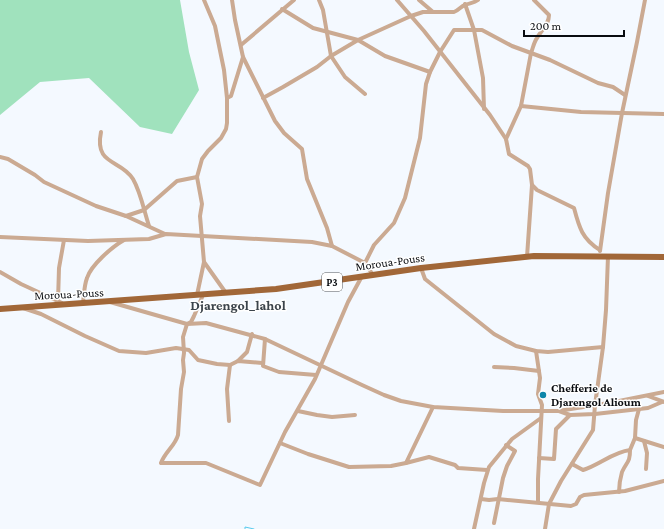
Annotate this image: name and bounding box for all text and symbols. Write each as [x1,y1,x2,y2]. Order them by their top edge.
scale bar [524,12,624,38]
text: 200 m [530,19,562,33]
street label: Moroua-Pouss [355,250,426,274]
road number: P3 [322,273,342,291]
street label: Moroua-Pouss [34,285,104,303]
district label: Djarengol_lahol [190,297,286,314]
place label: Chefferie de Djarengol Alioum [551,381,642,409]
marker: Chefferie de Djarengol Alioum [538,390,548,400]

